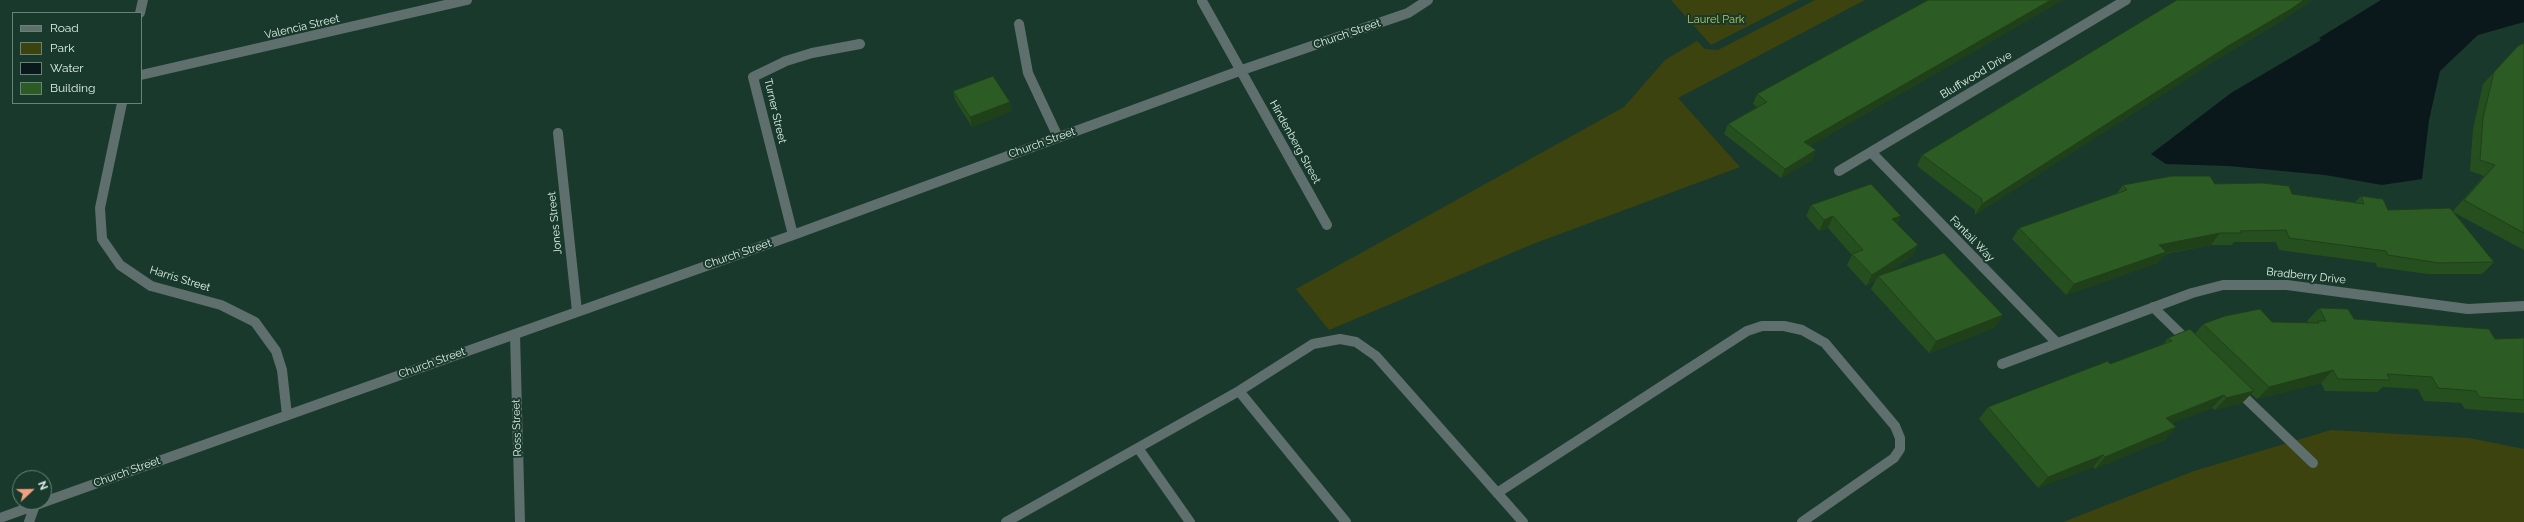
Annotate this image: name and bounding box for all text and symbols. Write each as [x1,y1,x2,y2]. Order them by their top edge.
legend [12,12,142,104]
street label: Valencia Street [263,12,341,42]
park label: Laurel Park [1687,13,1745,27]
street label: Church Street [1312,16,1382,52]
text: Road [50,21,79,35]
text: Park [50,41,75,55]
street label: Bluffwood Drive [1938,48,2014,102]
text: Water [50,61,84,75]
street label: Turner Street [761,77,789,145]
text: Building [50,81,96,95]
street label: Hindenberg Street [1267,98,1323,186]
street label: Church Street [1007,125,1077,161]
street label: Jones Street [545,191,565,255]
street label: Fantail Way [1947,213,1997,265]
street label: Church Street [703,236,773,272]
street label: Harris Street [148,264,212,294]
street label: Bradberry Drive [2266,265,2346,287]
street label: Church Street [397,345,467,381]
street label: Ross Street [509,399,525,457]
street label: Church Street [92,454,162,490]
north arrow [12,470,52,510]
text: N [35,479,50,492]

